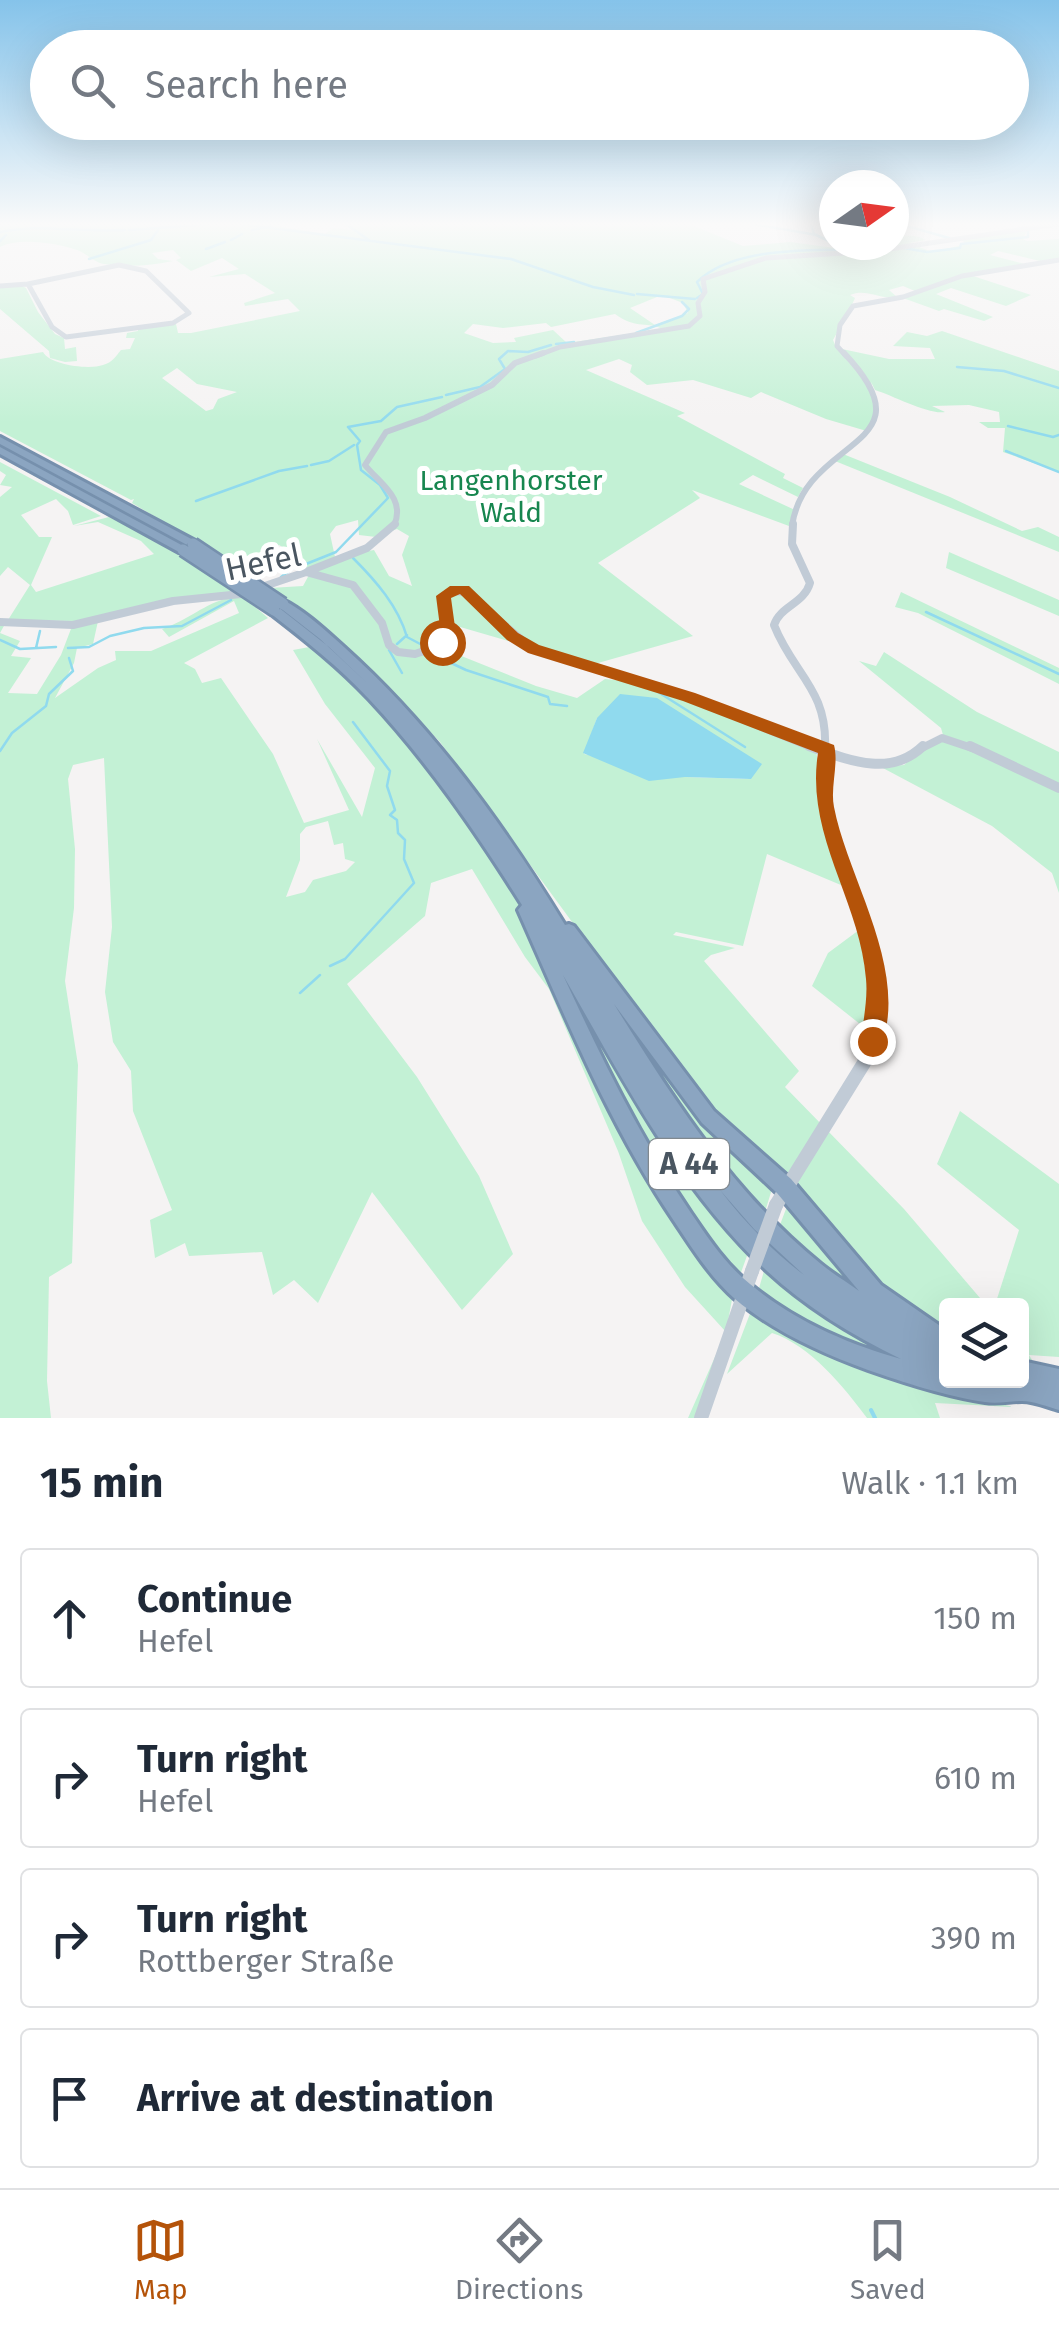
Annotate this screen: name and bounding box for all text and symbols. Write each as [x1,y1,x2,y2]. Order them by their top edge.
search box [30,30,1029,140]
icon: search [65,58,120,113]
text: Search here [145,62,348,108]
north arrow [819,170,909,260]
park label: Langenhorster Wald [419,464,603,529]
street label: Hefel [222,535,304,589]
route start [420,620,466,666]
route end [850,1019,896,1065]
road number: A 44 [649,1139,729,1189]
map controls [939,1298,1029,1388]
button: layers [939,1298,1029,1388]
text: 15 min [40,1458,164,1508]
text: Walk · 1.1 km [842,1464,1019,1502]
text: Continue [137,1576,292,1622]
icon: ahead [42,1591,97,1646]
text: 150 m [933,1599,1017,1637]
text: Hefel [137,1622,213,1660]
text: Turn right [137,1736,307,1782]
icon: right [42,1751,97,1806]
text: 610 m [934,1759,1017,1797]
text: Hefel [137,1782,213,1820]
text: Turn right [137,1896,307,1942]
icon: right [42,1911,97,1966]
text: 390 m [931,1919,1017,1957]
text: Rottberger Straße [137,1942,394,1980]
icon: arrive [42,2071,97,2126]
text: Arrive at destination [137,2075,494,2121]
tab: Map [133,2213,188,2306]
tab: Directions [455,2213,583,2306]
tab: Saved [850,2213,926,2306]

